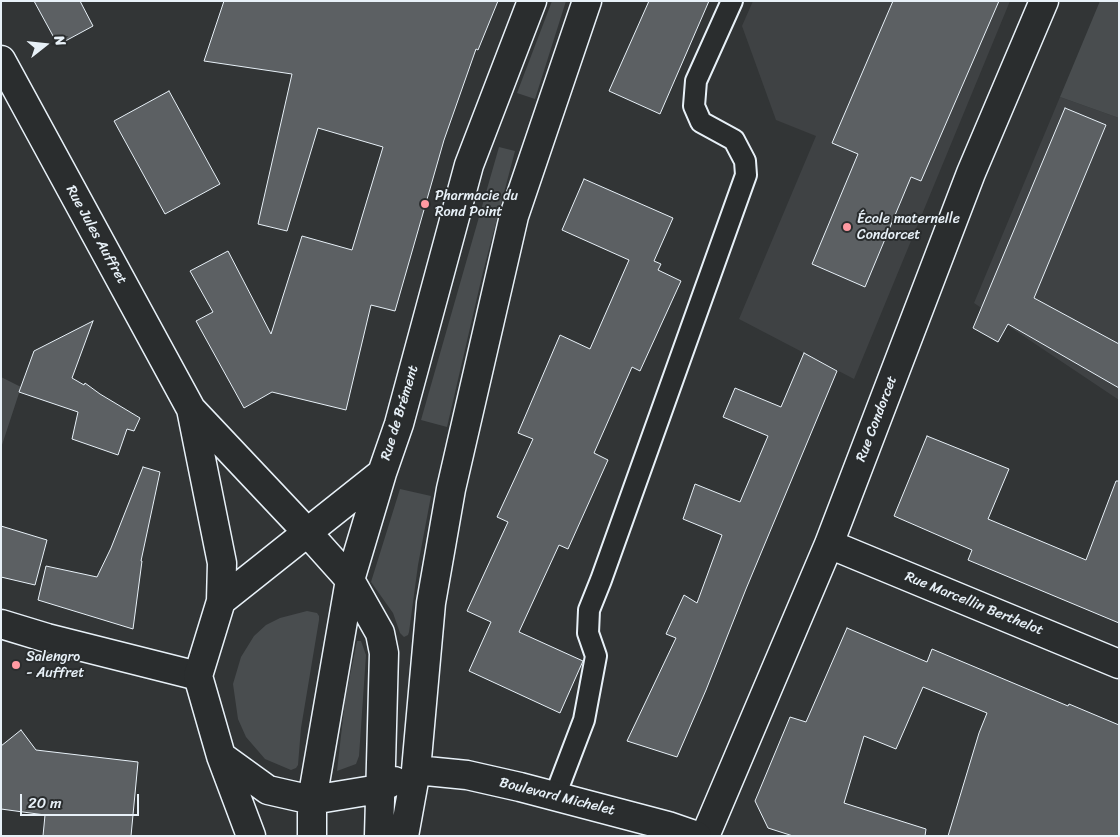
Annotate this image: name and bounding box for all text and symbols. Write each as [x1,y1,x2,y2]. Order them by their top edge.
north arrow [20,20,70,70]
text: N [47,33,73,49]
street label: Rue Jules Auffret [62,183,130,287]
place label: Pharmacie du Rond Point [435,188,518,220]
marker: Pharmacie du Rond Point [419,198,431,210]
place label: École maternelle Condorcet [857,211,960,243]
marker: École maternelle Condorcet [841,221,853,233]
street label: Rue de Brément [378,363,422,463]
street label: Rue Condorcet [853,374,901,464]
street label: Rue Marcellin Berthelot [902,569,1046,639]
place label: Salengro - Auffret [26,649,84,682]
marker: Salengro - Auffret [10,659,22,671]
street label: Boulevard Michelet [498,775,616,819]
scale bar [22,784,141,816]
text: 20 m [28,790,62,816]

